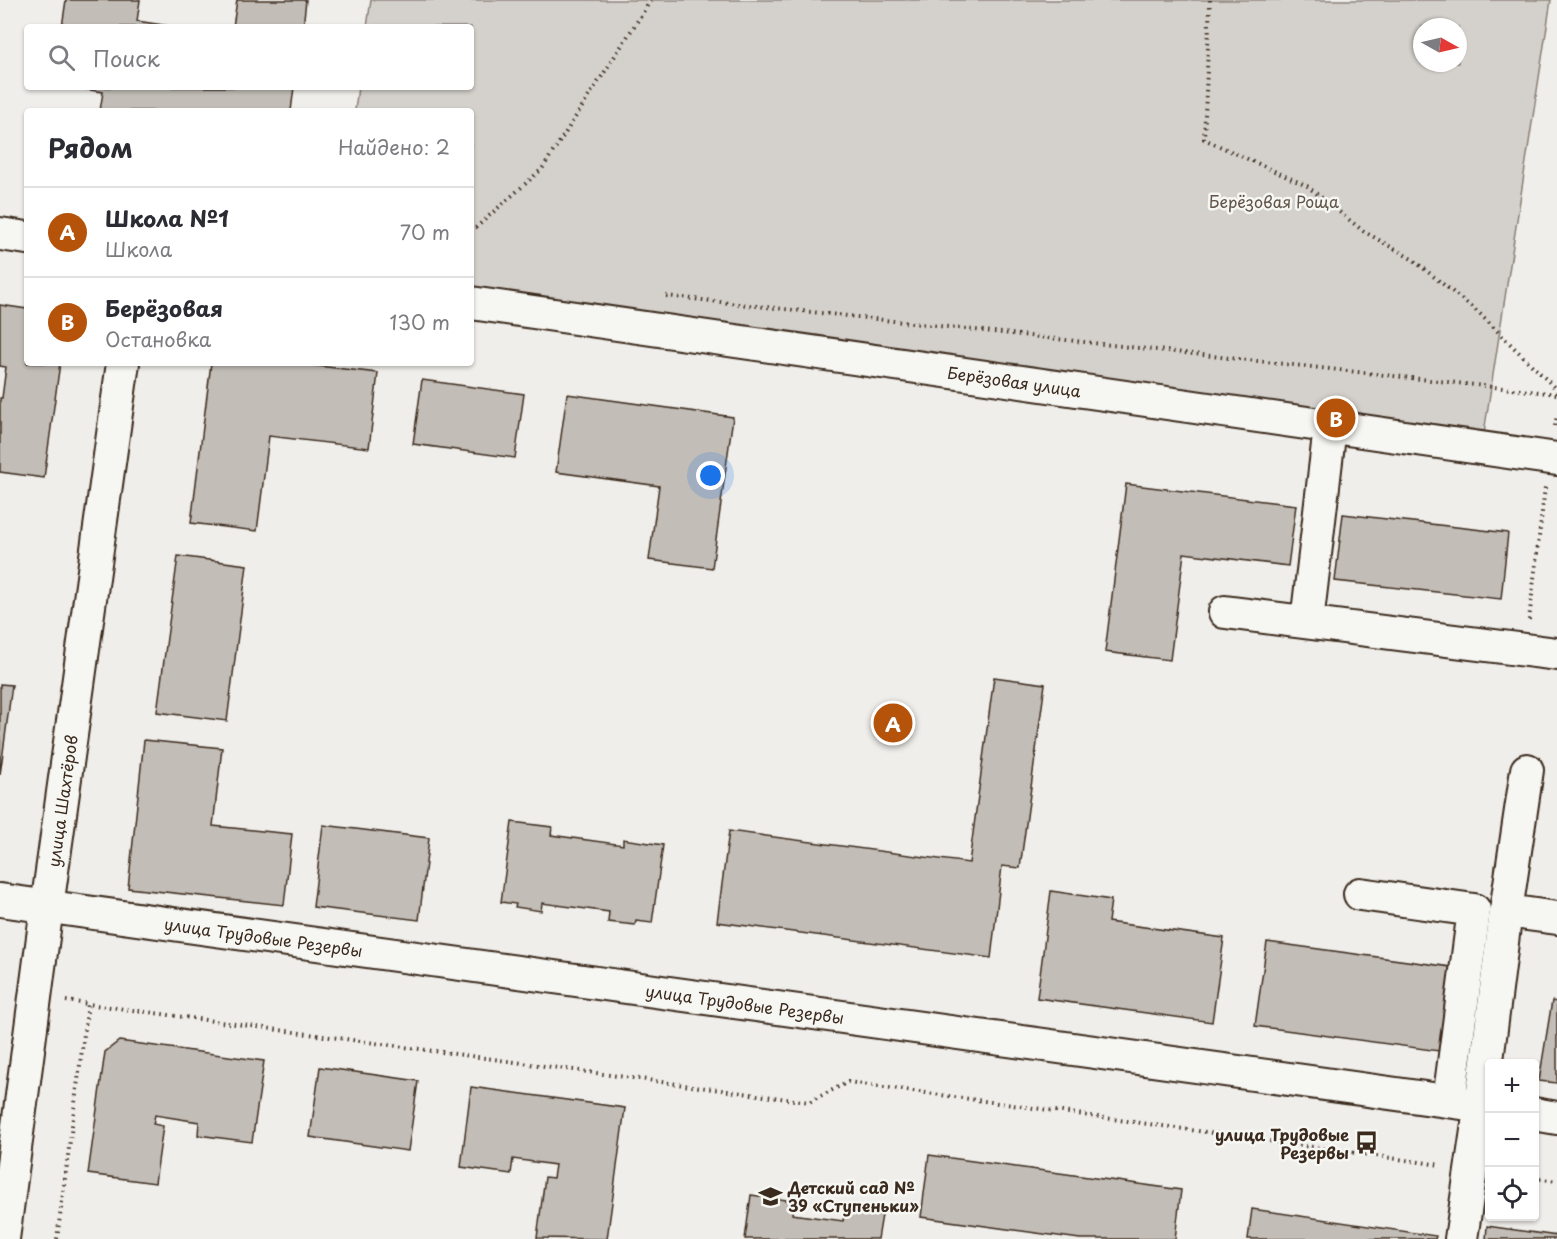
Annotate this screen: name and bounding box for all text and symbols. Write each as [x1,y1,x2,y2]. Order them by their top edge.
north arrow [1413,18,1467,72]
search box [24,24,474,90]
icon: search [45,41,78,74]
text: Поиск [93,41,160,74]
text: Рядом [48,128,133,167]
text: Найдено: 2 [338,132,450,162]
park label: Берёзовая Роща [1209,189,1339,213]
text: Школа №1 [105,201,229,234]
text: A [60,217,75,247]
text: 70 m [400,217,450,247]
text: Школа [105,234,172,264]
text: Берёзовая [105,291,223,324]
text: B [61,307,74,337]
text: 130 m [390,307,450,337]
text: Остановка [105,324,211,354]
street label: Берёзовая улица [946,360,1083,403]
pin: B [1316,396,1356,440]
your location [696,461,725,490]
pin: A [874,700,912,746]
street label: улица Шахтёров [41,733,83,868]
street label: улица Трудовые Резервы [163,911,364,962]
street label: улица Трудовые Резервы [644,978,846,1029]
map controls [1485,1059,1539,1221]
button: + [1485,1059,1539,1113]
button: − [1485,1113,1539,1167]
place label: улица Трудовые Резервы [1215,1122,1349,1164]
bus stop icon: улица Трудовые Резервы [1354,1130,1380,1156]
button: locate [1485,1167,1539,1221]
place label: Детский сад № 39 «Ступеньки» [787,1175,919,1217]
school or university icon: Детский сад № 39 «Ступеньки» [757,1183,783,1209]

